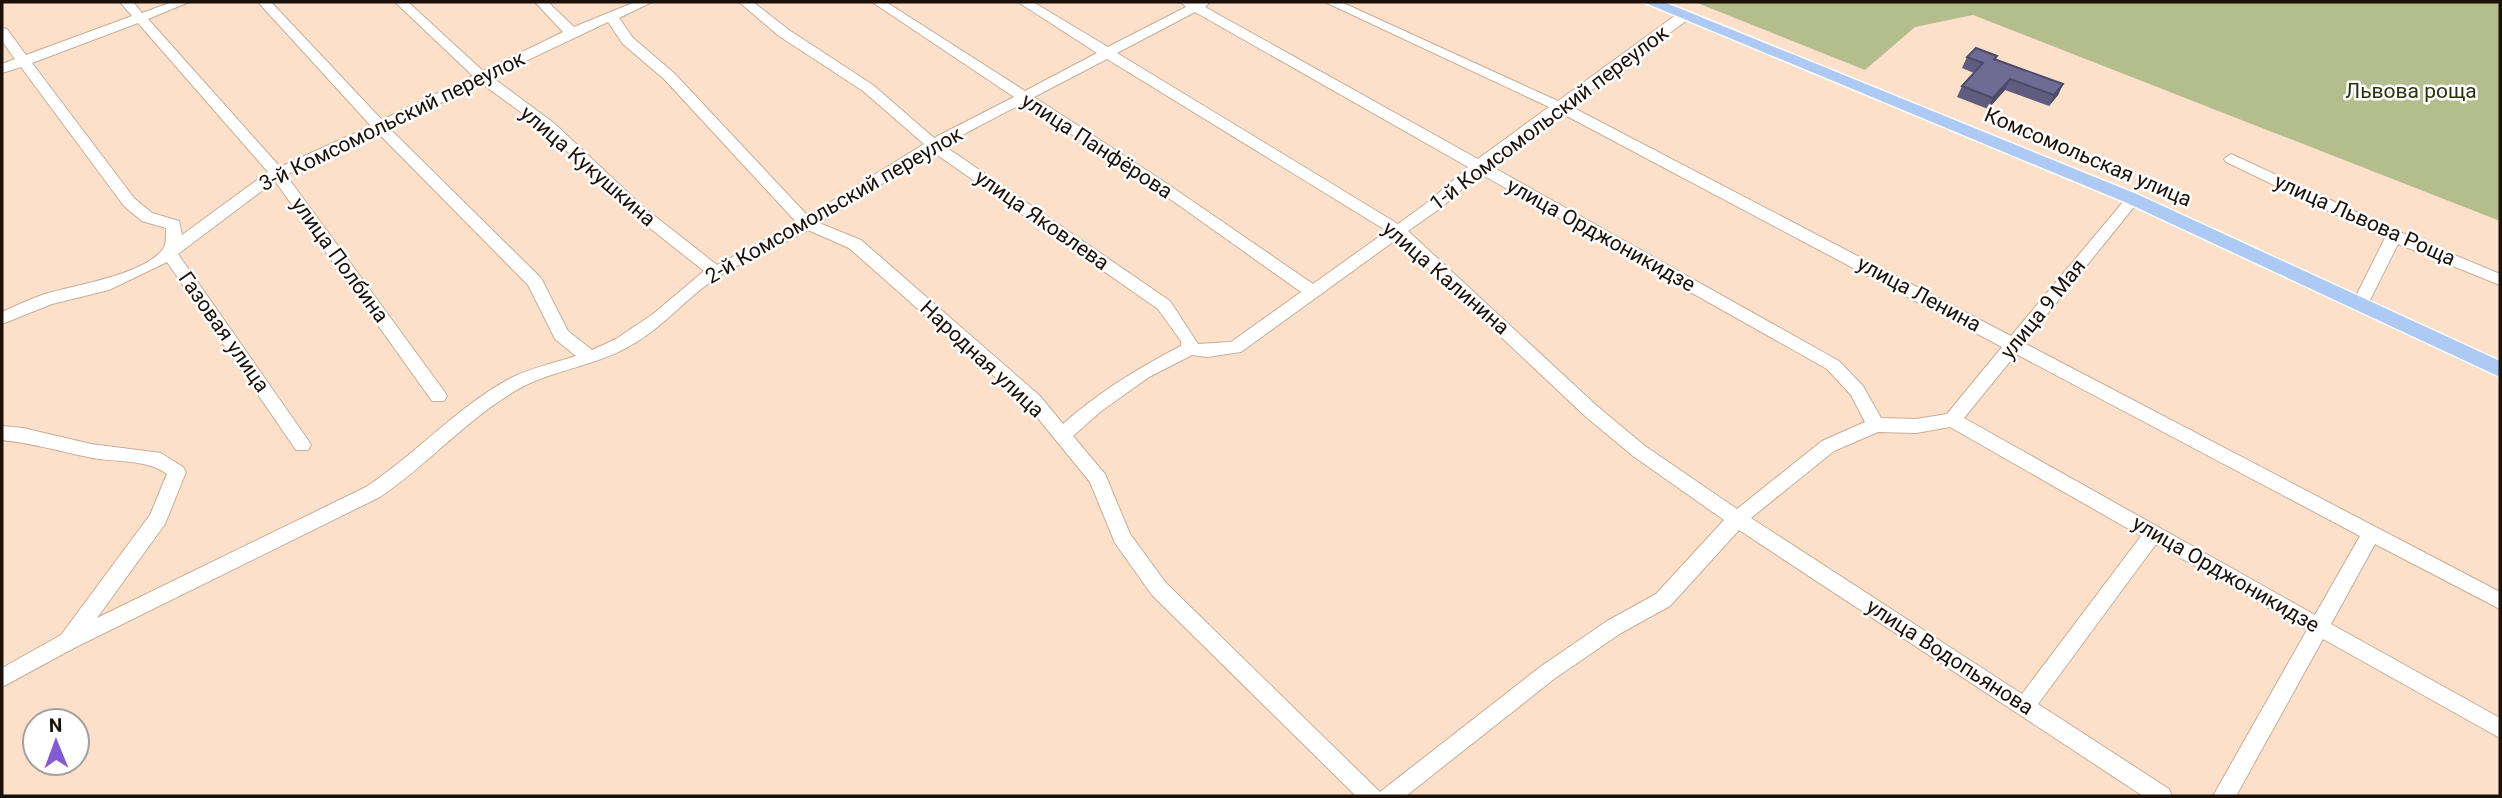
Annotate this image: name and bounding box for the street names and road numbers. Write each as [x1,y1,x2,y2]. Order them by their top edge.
street label: 1-й Комсомольский переулок [1425,20,1674,216]
street label: 3-й Комсомольский переулок [255,46,529,196]
street label: улица Панфёрова [1017,88,1177,204]
street label: улица Кукушкина [516,101,660,231]
street label: Комсомольская улица [1981,102,2195,212]
street label: 2-й Комсомольский переулок [701,121,967,289]
street label: улица Яковлева [970,165,1114,275]
street label: улица Львова Роща [2271,169,2459,271]
street label: улица Орджоникидзе [1503,173,1699,297]
street label: улица Полбина [287,193,393,327]
street label: улица Калинина [1378,217,1514,339]
street label: улица Ленина [1853,251,1985,337]
street label: улица 9 Мая [1996,254,2090,364]
street label: Газовая улица [174,267,274,397]
street label: Народная улица [915,296,1049,422]
street label: улица Орджоникидзе [2128,511,2324,637]
street label: улица Водопьянова [1862,594,2038,720]

